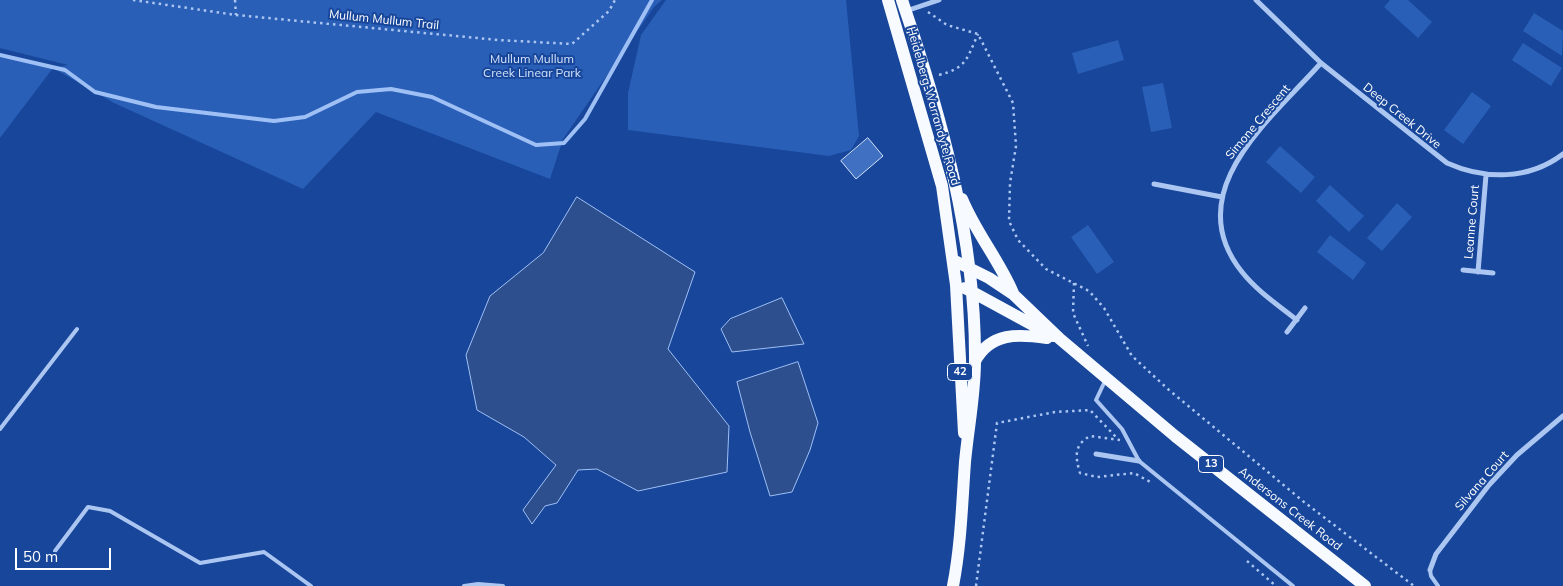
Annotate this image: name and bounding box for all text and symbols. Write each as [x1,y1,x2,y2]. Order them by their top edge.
street label: Mullum Mullum Trail [328,7,440,33]
street label: Heidelberg-Warrandyte Road [903,25,963,187]
park label: Mullum Mullum Creek Linear Park [483,52,581,80]
street label: Deep Creek Drive [1360,80,1444,152]
street label: Simone Crescent [1223,82,1293,162]
street label: Leanne Court [1462,184,1482,260]
road number: 42 [948,364,972,381]
street label: Silvana Court [1452,448,1512,514]
road number: 13 [1198,456,1224,472]
street label: Andersons Creek Road [1236,464,1344,554]
scale bar [18,538,114,570]
text: 50 m [23,547,58,566]

